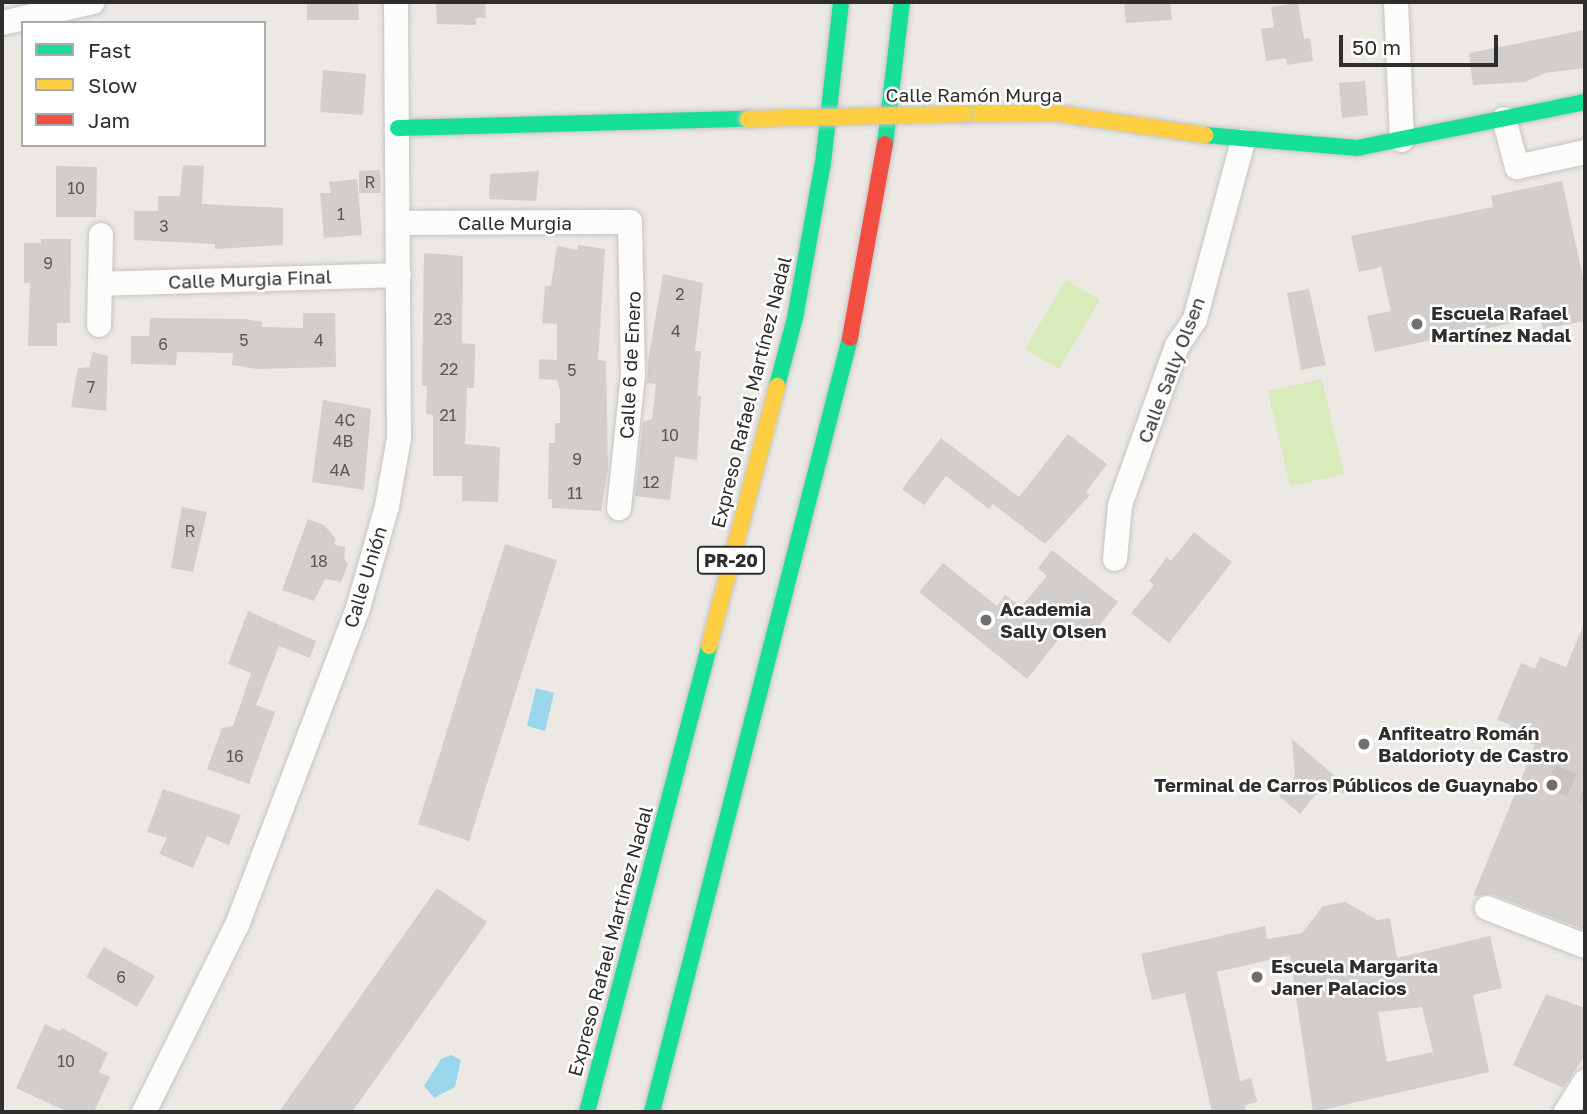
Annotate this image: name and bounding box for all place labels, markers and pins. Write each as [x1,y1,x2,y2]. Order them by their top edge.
place label: Escuela Rafael Martínez Nadal [1431,302,1571,346]
marker: Escuela Rafael Martínez Nadal [1409,316,1425,332]
place label: Academia Sally Olsen [1000,598,1107,642]
marker: Academia Sally Olsen [978,612,994,628]
place label: Anfiteatro Román Baldorioty de Castro [1378,722,1568,766]
marker: Anfiteatro Román Baldorioty de Castro [1356,736,1372,752]
place label: Terminal de Carros Públicos de Guaynabo [1154,774,1538,796]
marker: Terminal de Carros Públicos de Guaynabo [1544,777,1560,793]
place label: Escuela Margarita Janer Palacios [1271,955,1438,999]
marker: Escuela Margarita Janer Palacios [1249,969,1265,985]

